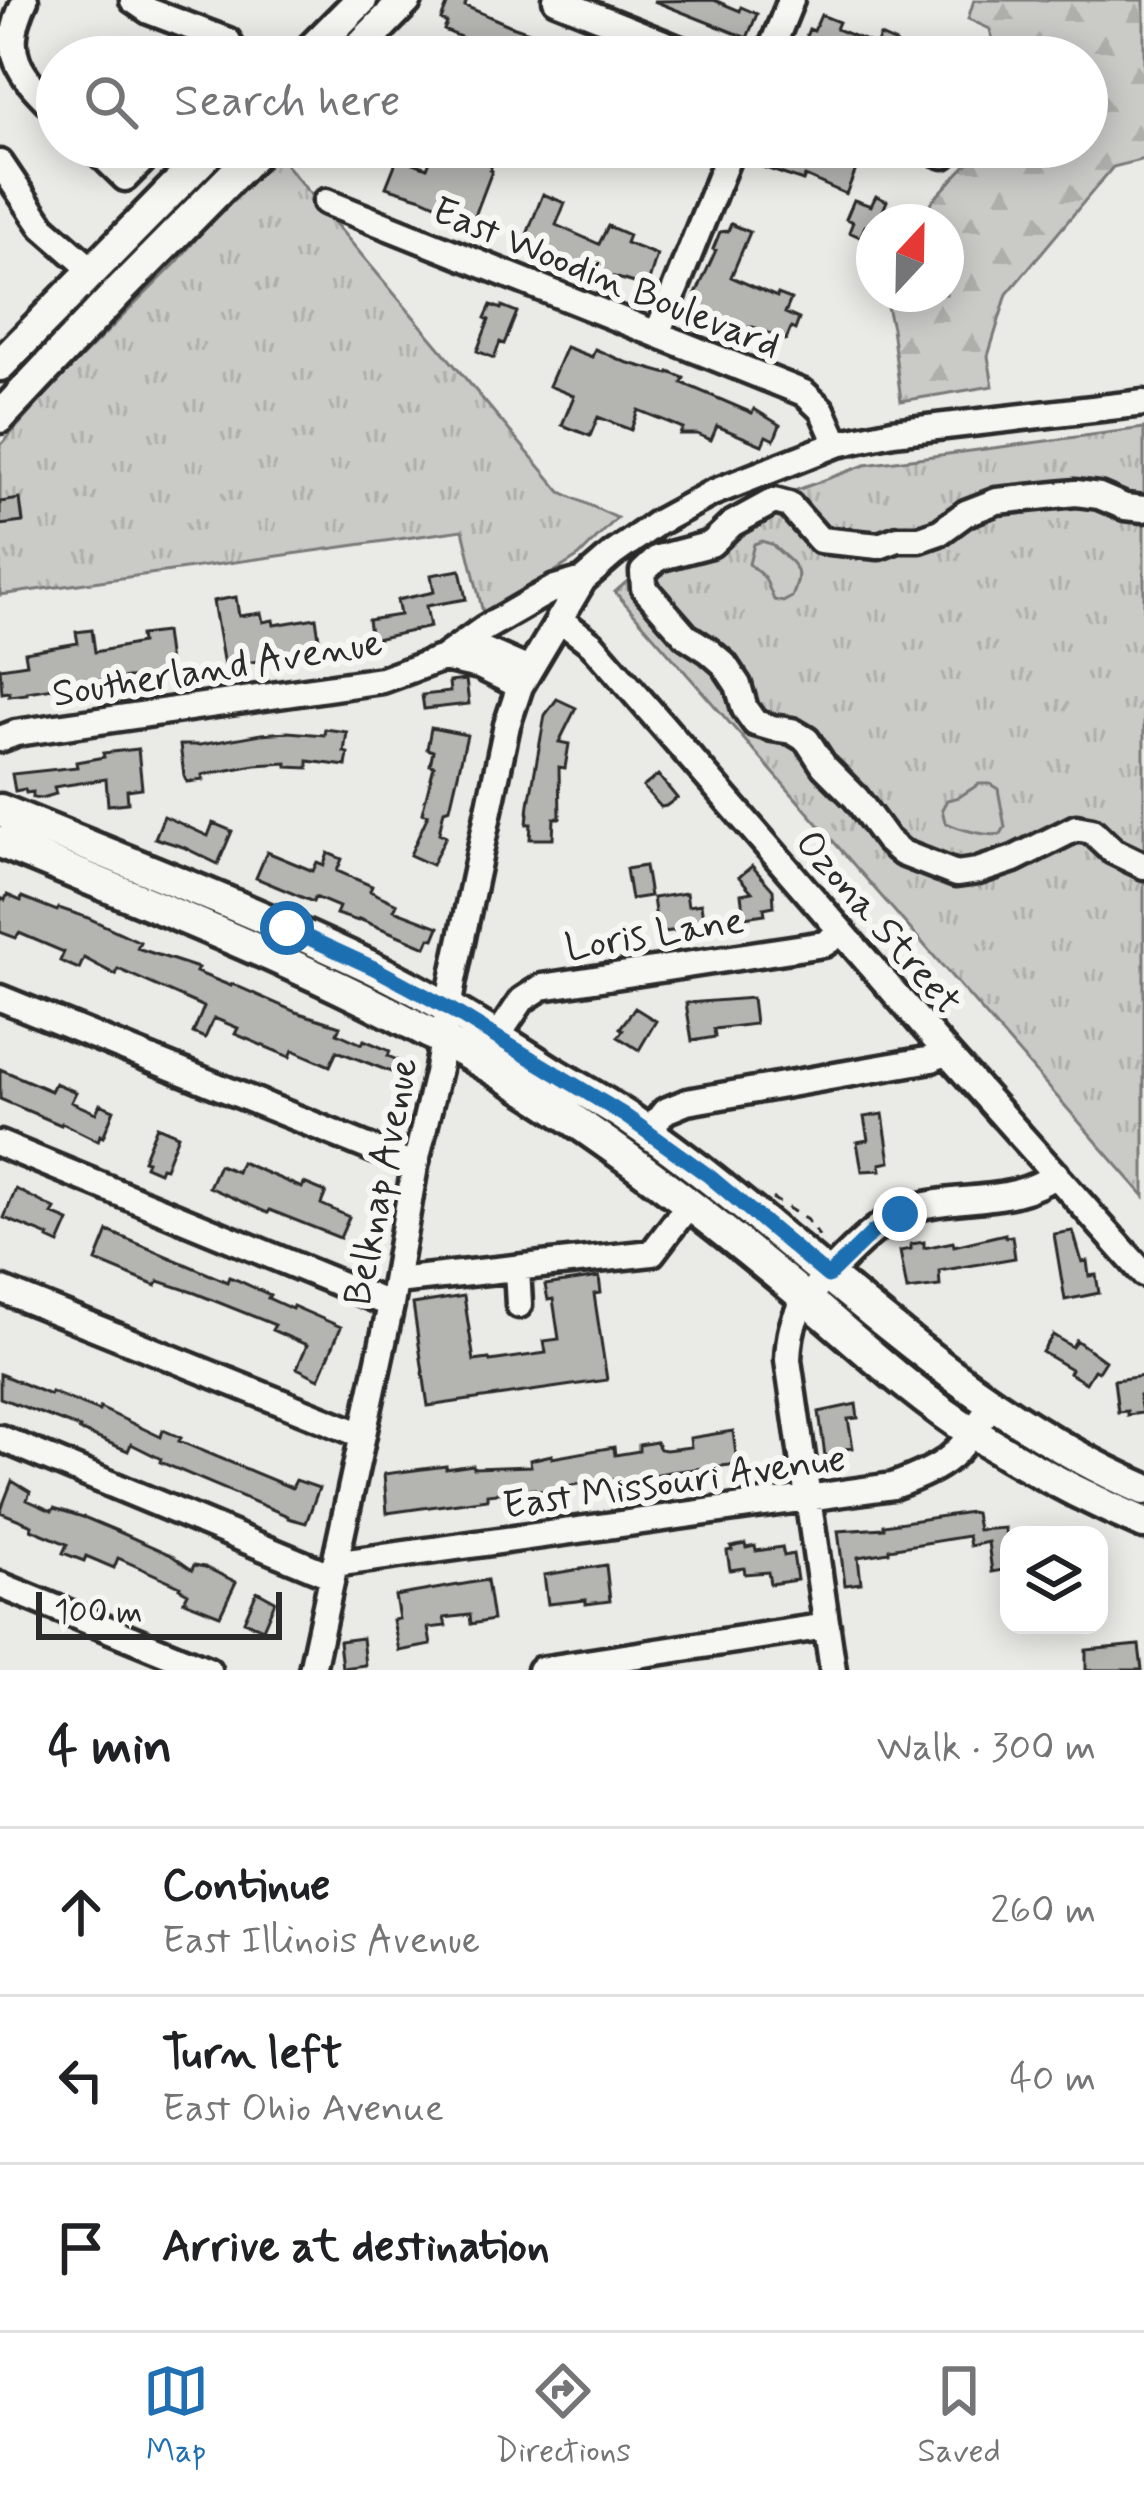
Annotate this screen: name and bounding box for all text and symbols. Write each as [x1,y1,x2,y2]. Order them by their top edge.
search box [36,36,1108,168]
icon: search [78,69,144,135]
text: Search here [174,73,401,132]
street label: East Woodin Boulevard [424,186,787,372]
north arrow [856,204,964,312]
street label: Southerland Avenue [49,618,386,721]
street label: Ozona Street [783,820,972,1027]
street label: Loris Lane [562,896,748,975]
route start [260,901,314,955]
street label: Belknap Avenue [333,1053,431,1310]
route end [873,1187,927,1241]
street label: East Missouri Avenue [500,1434,849,1533]
map controls [1000,1526,1108,1634]
button: layers [1000,1526,1108,1634]
scale bar [36,1586,282,1639]
text: 100 m [54,1591,143,1635]
text: 4 min [48,1715,172,1781]
text: Walk · 300 m [877,1723,1096,1774]
text: Continue [162,1857,330,1916]
icon: ahead [48,1879,114,1945]
text: 260 m [990,1886,1096,1937]
text: East Illinois Avenue [162,1916,480,1967]
text: Turn left [162,2025,342,2084]
icon: left [48,2047,114,2113]
text: 40 m [1009,2054,1096,2105]
text: East Ohio Avenue [162,2084,444,2135]
icon: arrive [48,2215,114,2281]
text: Arrive at destination [162,2218,550,2277]
tab: Map [143,2358,209,2474]
tab: Directions [495,2358,631,2474]
tab: Saved [917,2358,1001,2474]

